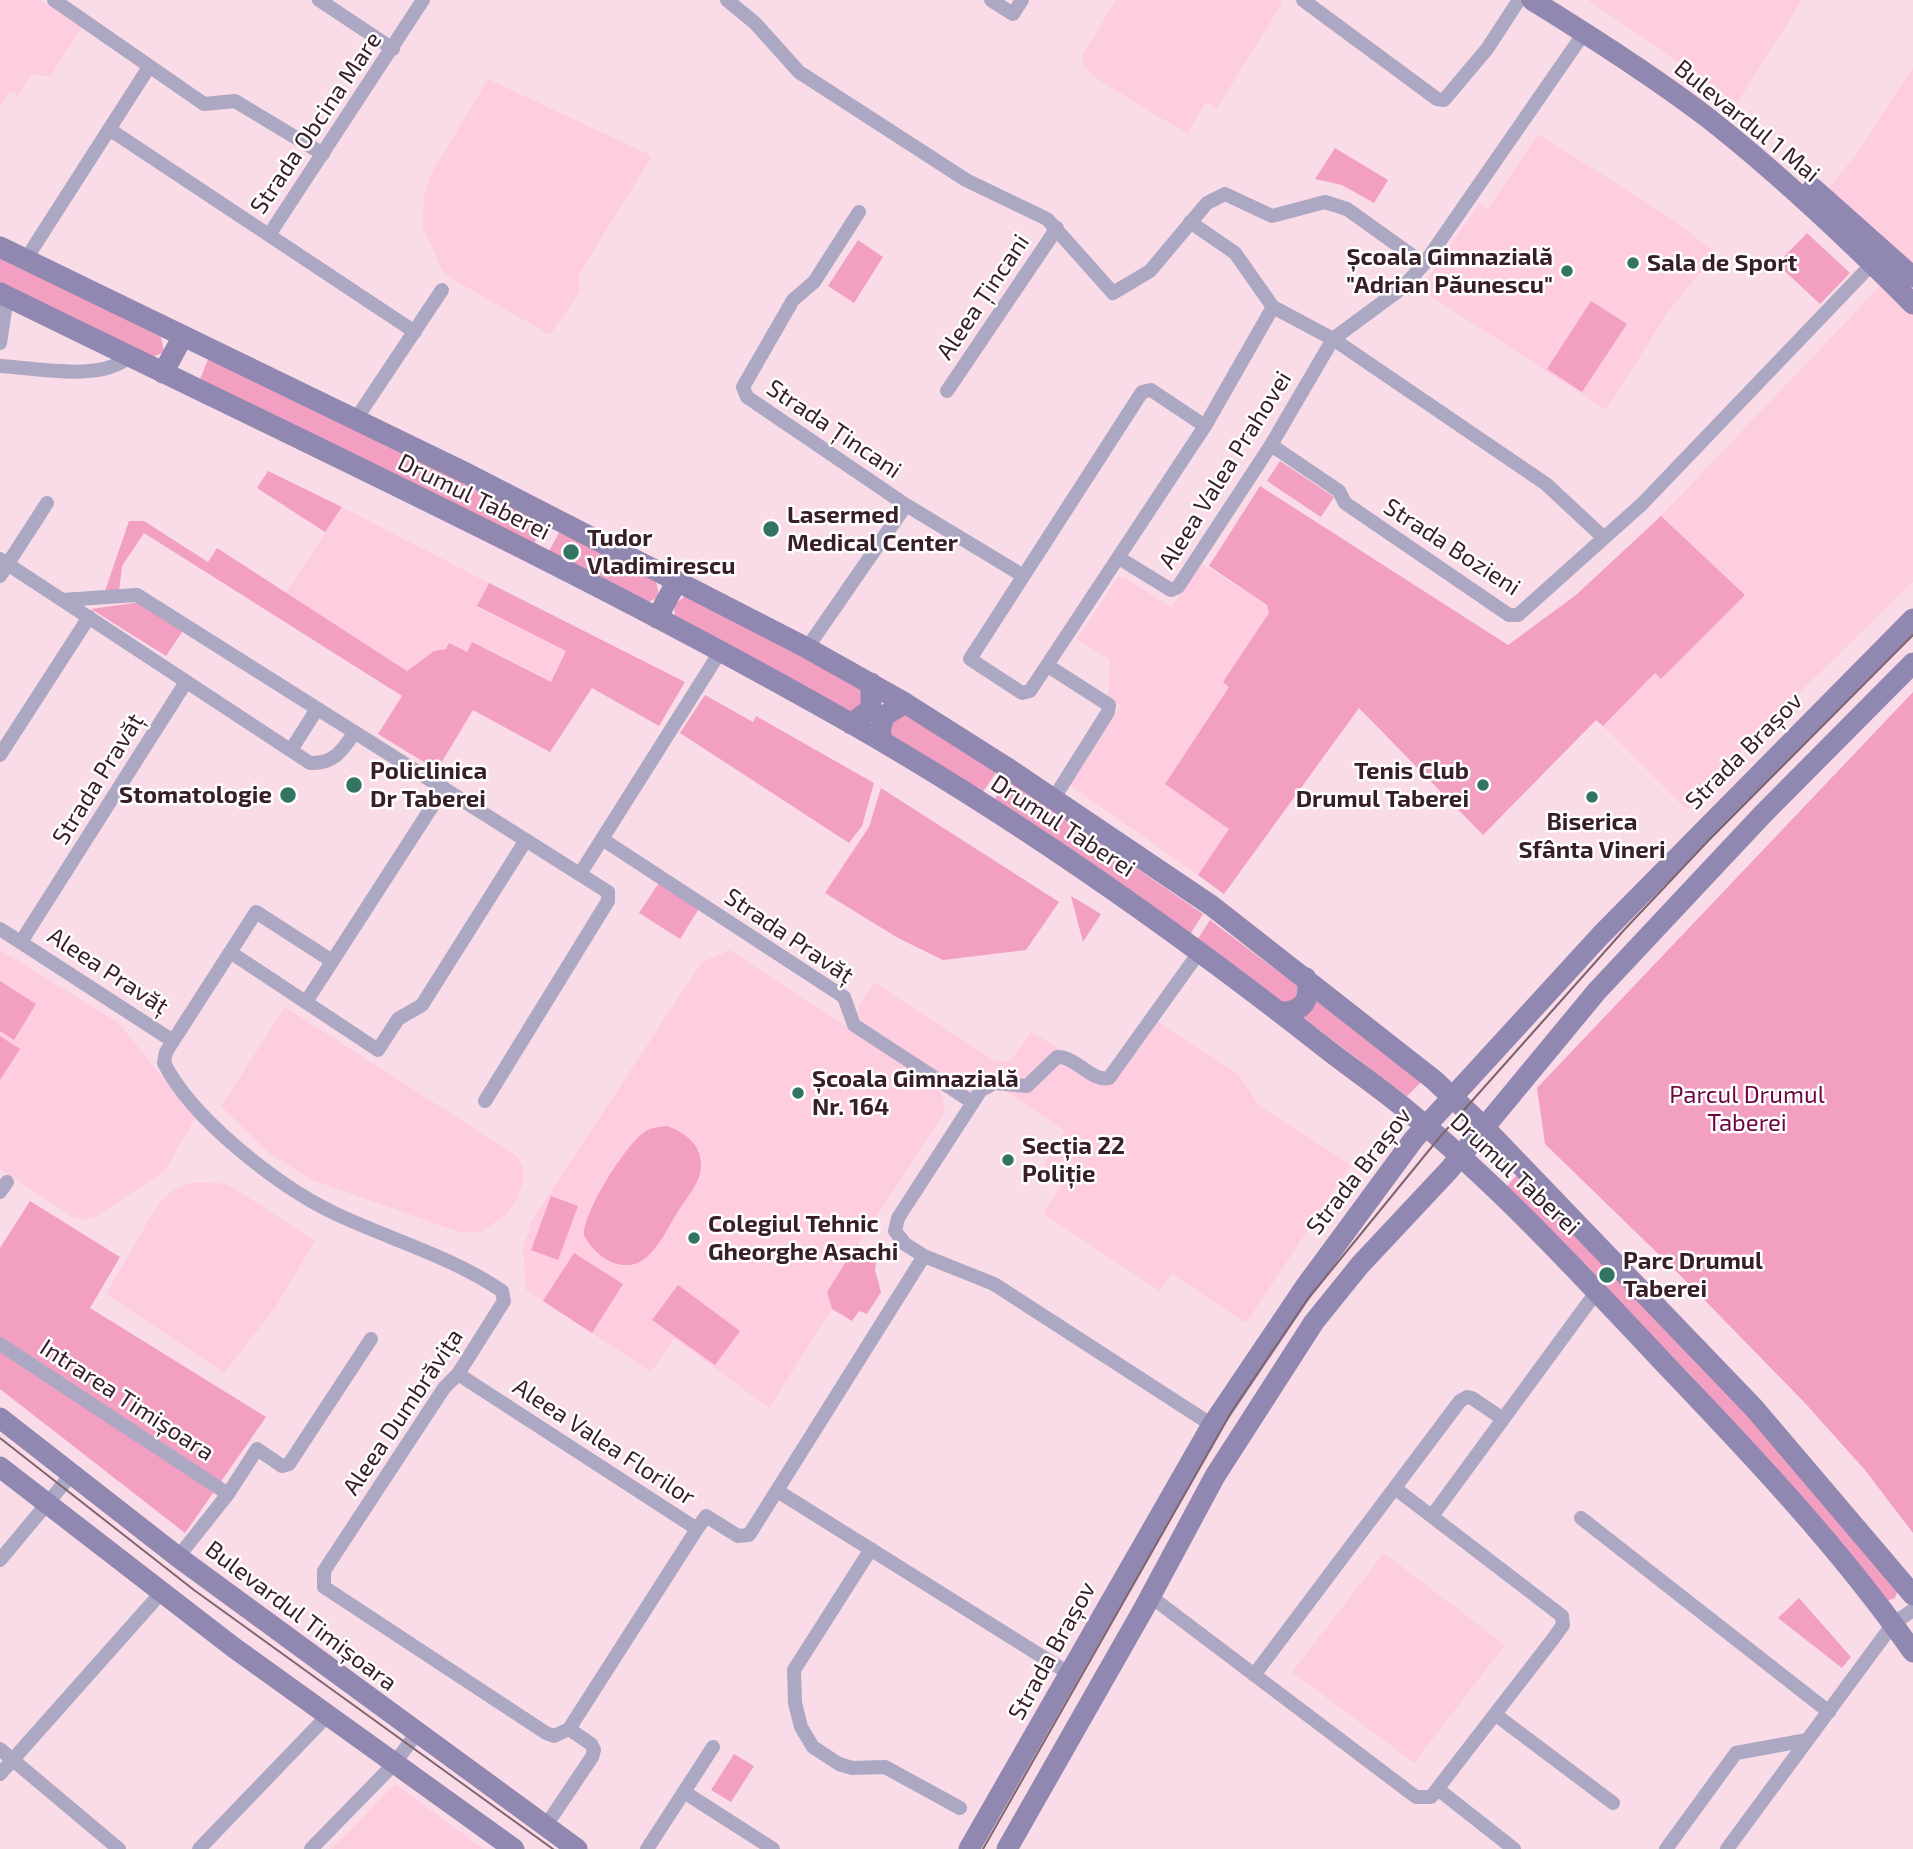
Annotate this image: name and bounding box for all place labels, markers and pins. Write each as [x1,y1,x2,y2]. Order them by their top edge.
place label: Școala Gimnazială "Adrian Păunescu" [1346,243,1553,299]
place label: Sala de Sport [1647,249,1797,277]
marker: Sala de Sport [1625,255,1641,271]
marker: Școala Gimnazială "Adrian Păunescu" [1559,263,1575,279]
place label: Lasermed Medical Center [787,501,958,557]
marker: Lasermed Medical Center [761,519,781,539]
place label: Tudor Vladimirescu [587,524,735,580]
marker: Tudor Vladimirescu [561,542,581,562]
place label: Policlinica Dr Taberei [370,757,487,813]
place label: Tenis Club Drumul Taberei [1296,757,1469,813]
marker: Policlinica Dr Taberei [344,775,364,795]
marker: Tenis Club Drumul Taberei [1475,777,1491,793]
place label: Stomatologie [119,781,272,809]
marker: Stomatologie [278,785,298,805]
marker: Biserica Sfânta Vineri [1584,789,1600,805]
place label: Biserica Sfânta Vineri [1518,808,1666,864]
place label: Școala Gimnazială Nr. 164 [812,1065,1019,1121]
marker: Școala Gimnazială Nr. 164 [790,1085,806,1101]
place label: Secția 22 Poliție [1022,1132,1125,1188]
marker: Secția 22 Poliție [1000,1152,1016,1168]
place label: Colegiul Tehnic Gheorghe Asachi [708,1210,898,1266]
marker: Colegiul Tehnic Gheorghe Asachi [686,1230,702,1246]
place label: Parc Drumul Taberei [1623,1247,1763,1303]
marker: Parc Drumul Taberei [1597,1265,1617,1285]

